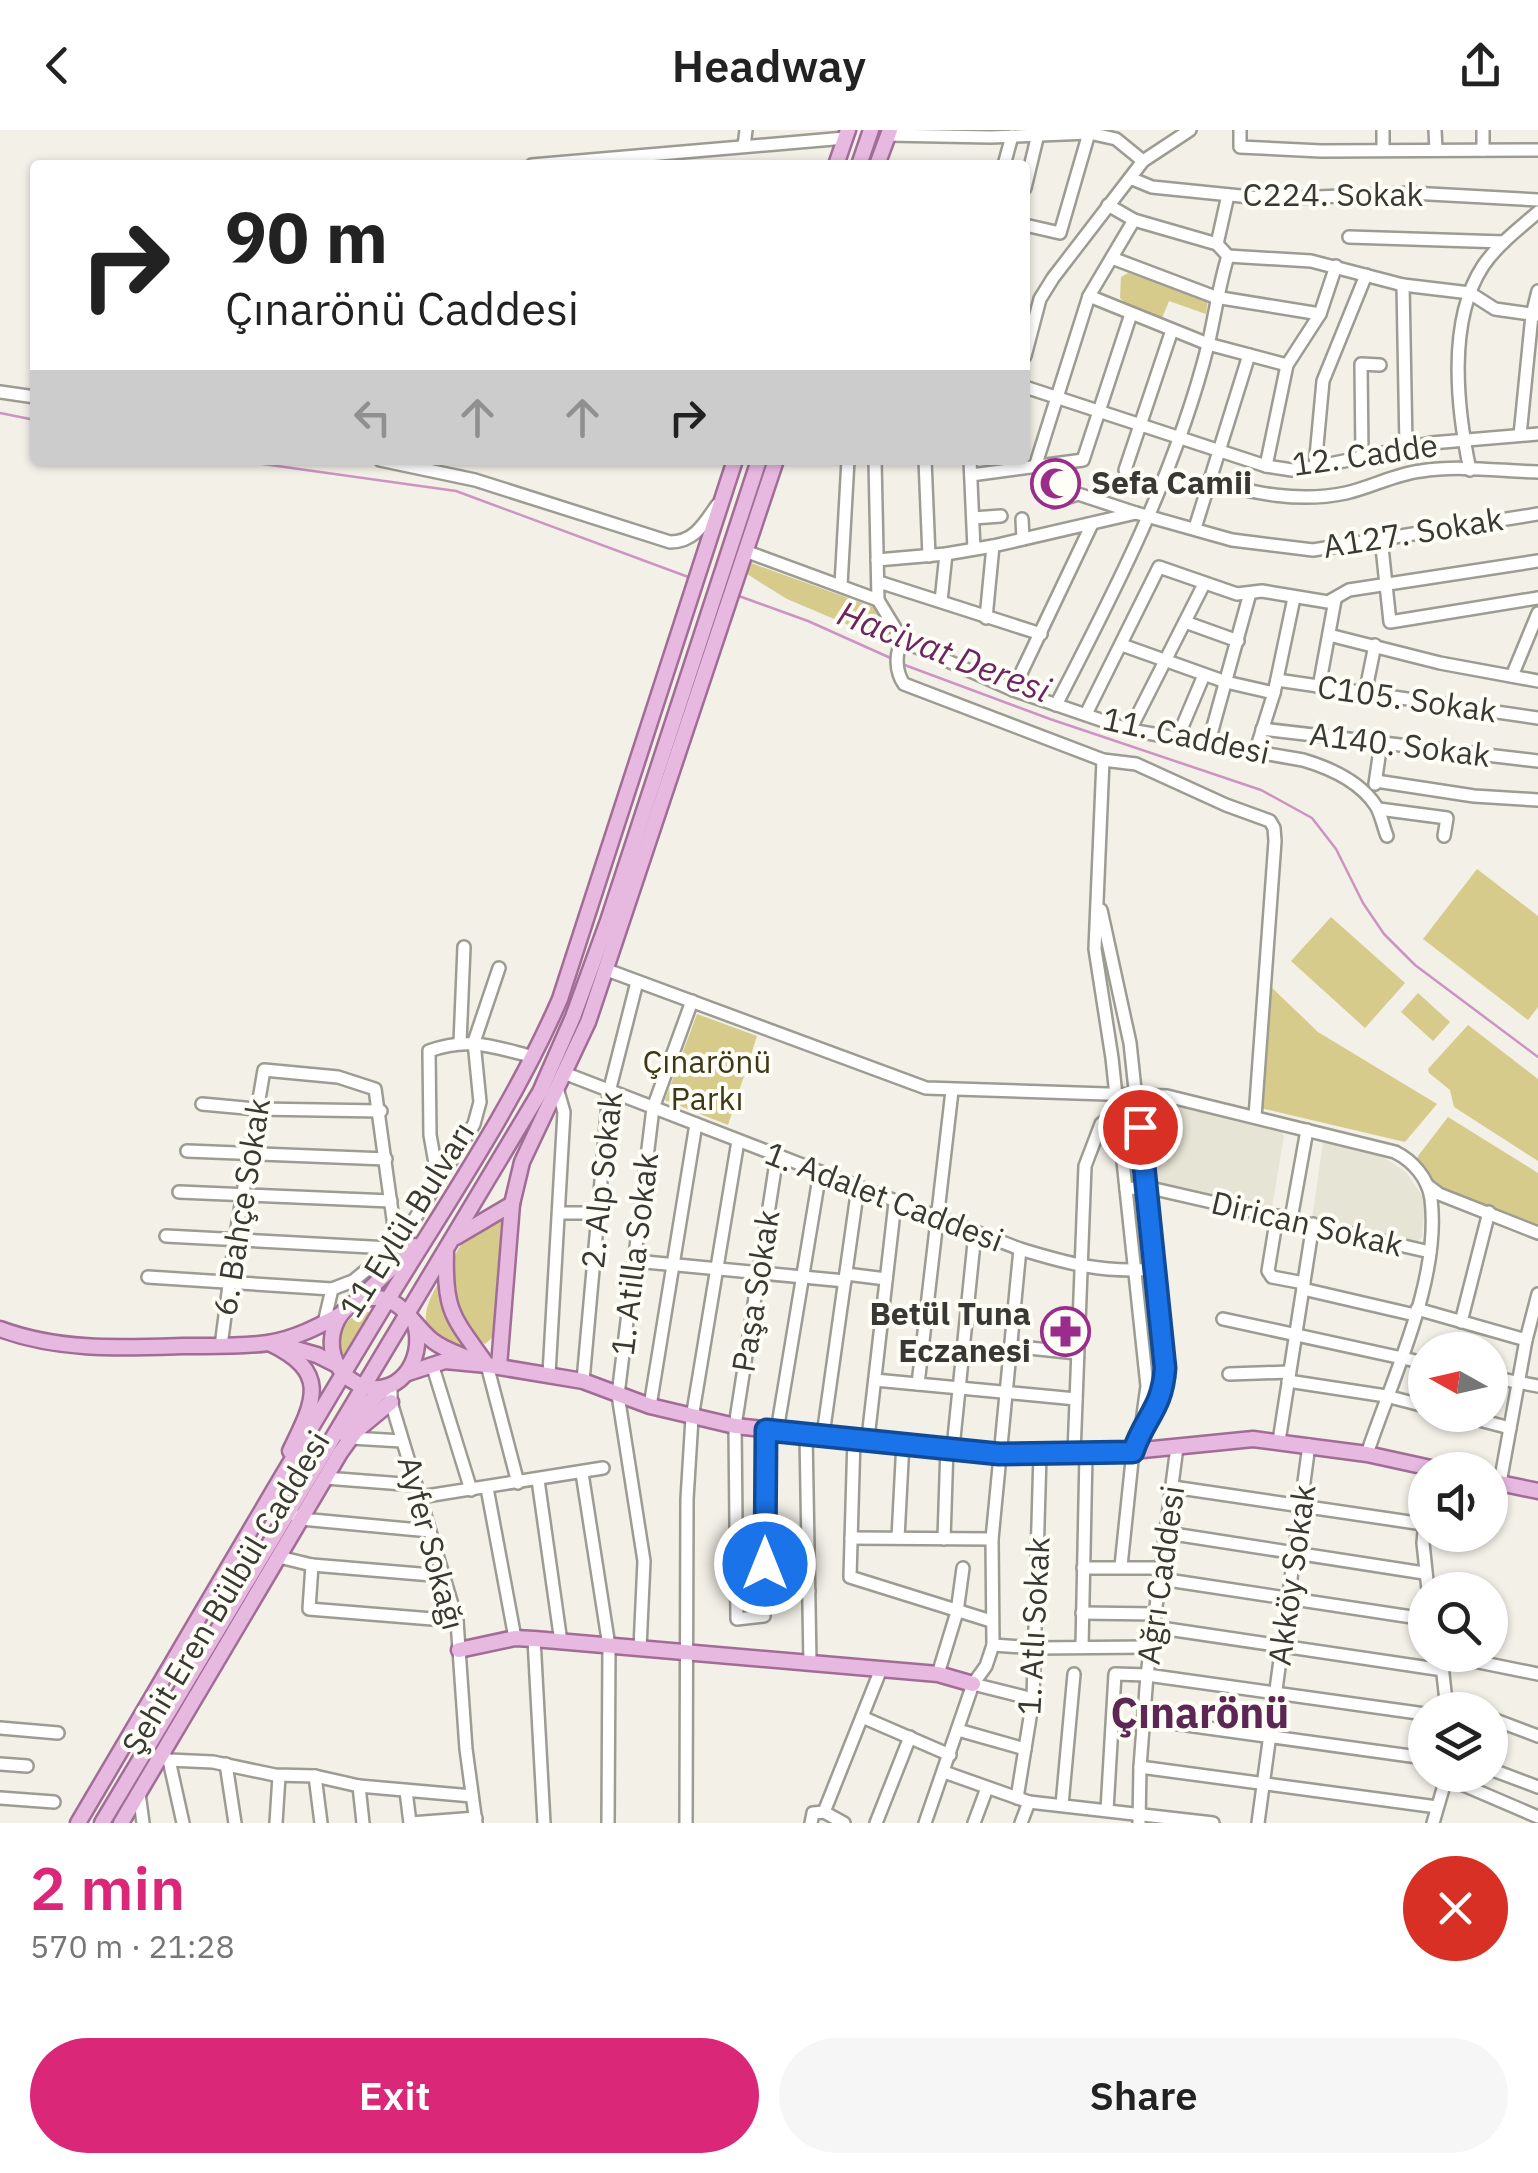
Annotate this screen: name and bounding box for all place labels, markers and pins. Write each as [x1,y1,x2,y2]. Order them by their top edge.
mosque icon: Sefa Camii [1030,457,1082,509]
place label: Sefa Camii [1091,461,1252,503]
pin [1098,1085,1183,1170]
place label: Betül Tuna Eczanesi [869,1292,1031,1371]
pharmacy icon: Betül Tuna Eczanesi [1040,1306,1092,1358]

